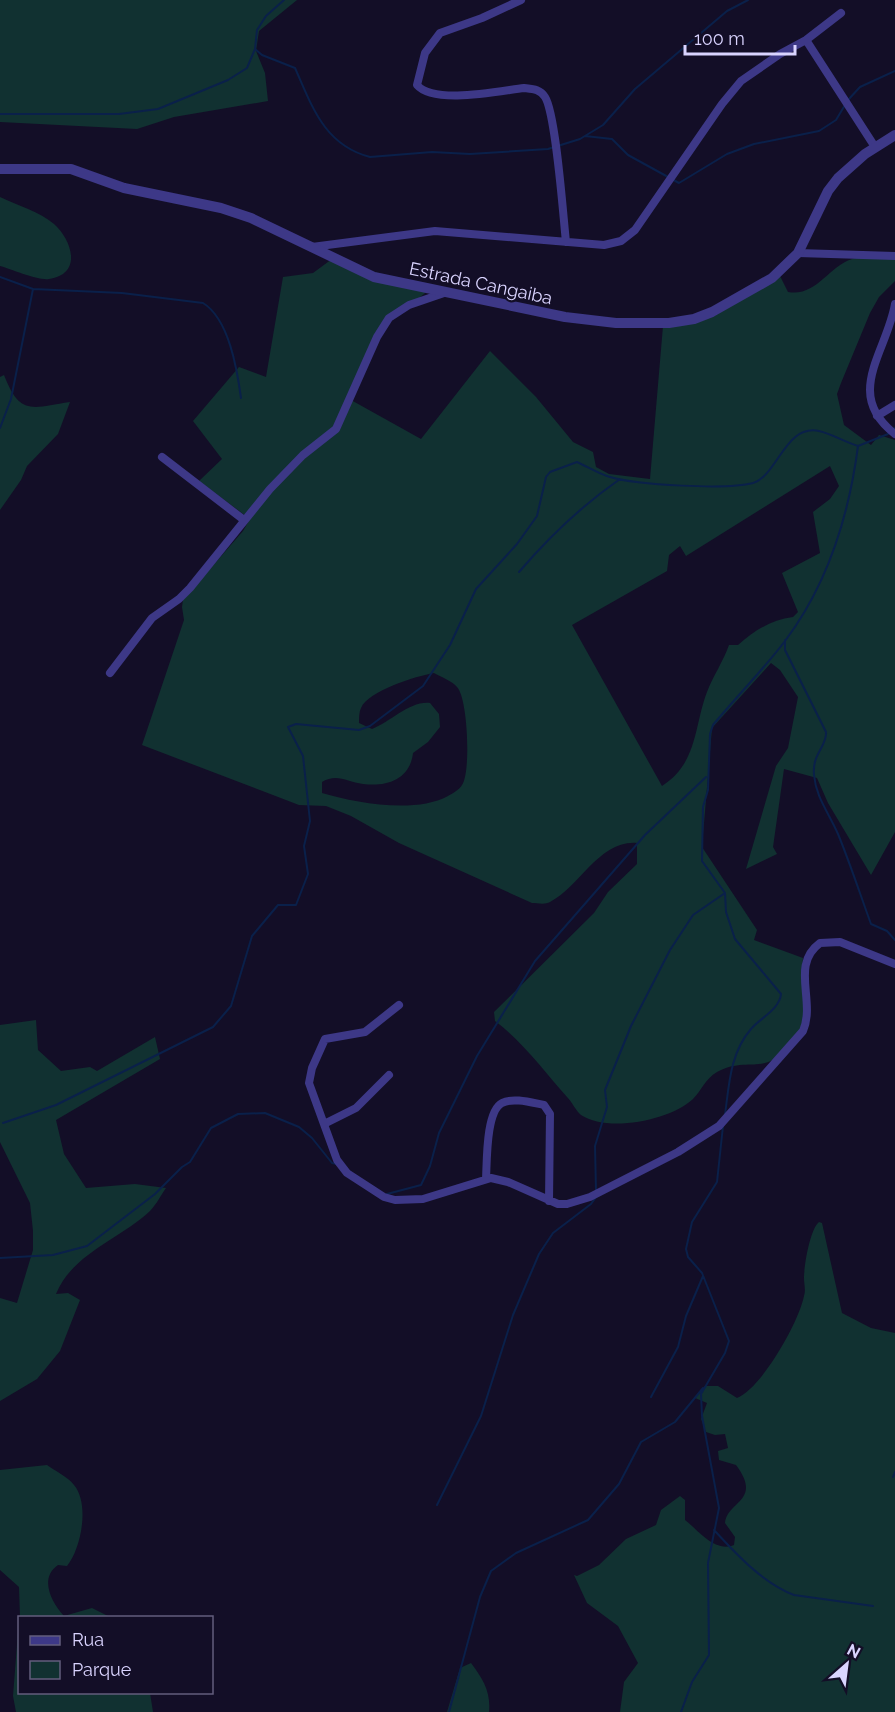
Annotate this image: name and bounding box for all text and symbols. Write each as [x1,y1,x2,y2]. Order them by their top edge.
scale bar [685,18,794,56]
text: 100 m [694,28,745,49]
street label: Estrada Cangaiba [408,258,554,308]
legend [18,1616,213,1694]
text: Rua [72,1629,104,1650]
north arrow [817,1634,877,1694]
text: N [844,1640,864,1662]
text: Parque [72,1659,132,1680]

